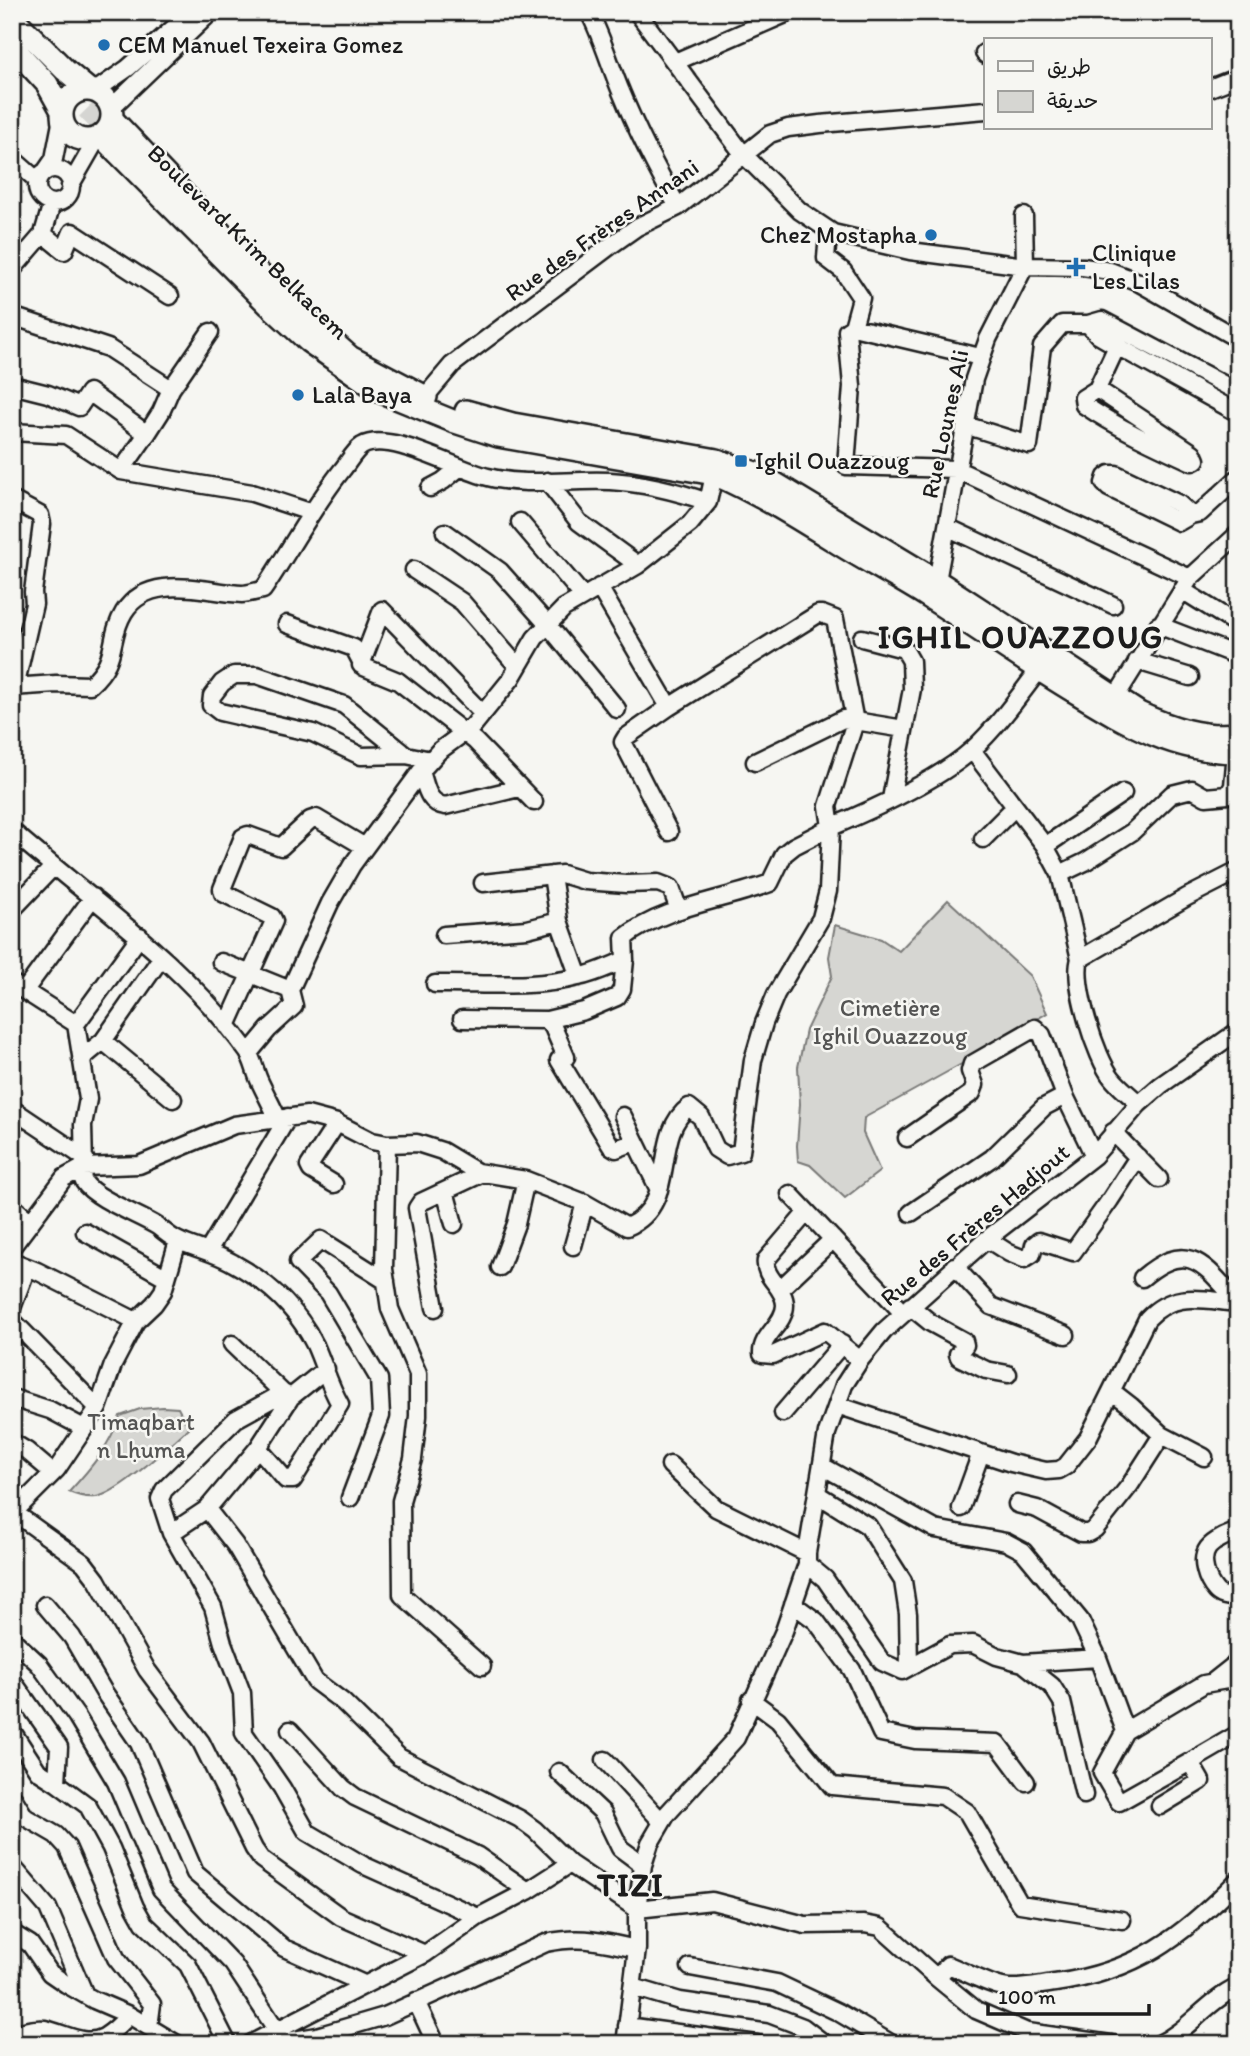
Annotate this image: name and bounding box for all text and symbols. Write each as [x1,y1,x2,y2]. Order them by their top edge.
place label: CEM Manuel Texeira Gomez [118,30,403,59]
marker: CEM Manuel Texeira Gomez [96,37,112,53]
legend [984,38,1212,130]
text: طريق [1047,54,1091,79]
text: حديقة [1047,88,1098,113]
street label: Boulevard Krim Belkacem [142,138,355,345]
street label: Rue des Frères Annani [500,152,704,307]
place label: Chez Mostapha [760,220,917,249]
marker: Chez Mostapha [923,227,939,243]
place label: Clinique Les Lilas [1092,238,1180,295]
marker: Clinique Les Lilas [1066,257,1086,277]
street label: Rue Lounes Ali [915,347,974,501]
place label: Lala Baya [312,380,413,409]
marker: Lala Baya [290,387,306,403]
place label: Ighil Ouazzoug [755,446,910,475]
marker: Ighil Ouazzoug [733,453,749,469]
district label: IGHIL OUAZZOUG [878,618,1164,656]
park label: Cimetière Ighil Ouazzoug [813,993,968,1050]
street label: Rue des Frères Hadjout [874,1137,1075,1312]
park label: Timaqbart n Lḥuma [87,1407,195,1464]
district label: TIZI [596,1866,665,1904]
scale bar [988,1972,1148,2016]
text: 100 m [998,1984,1056,2009]

